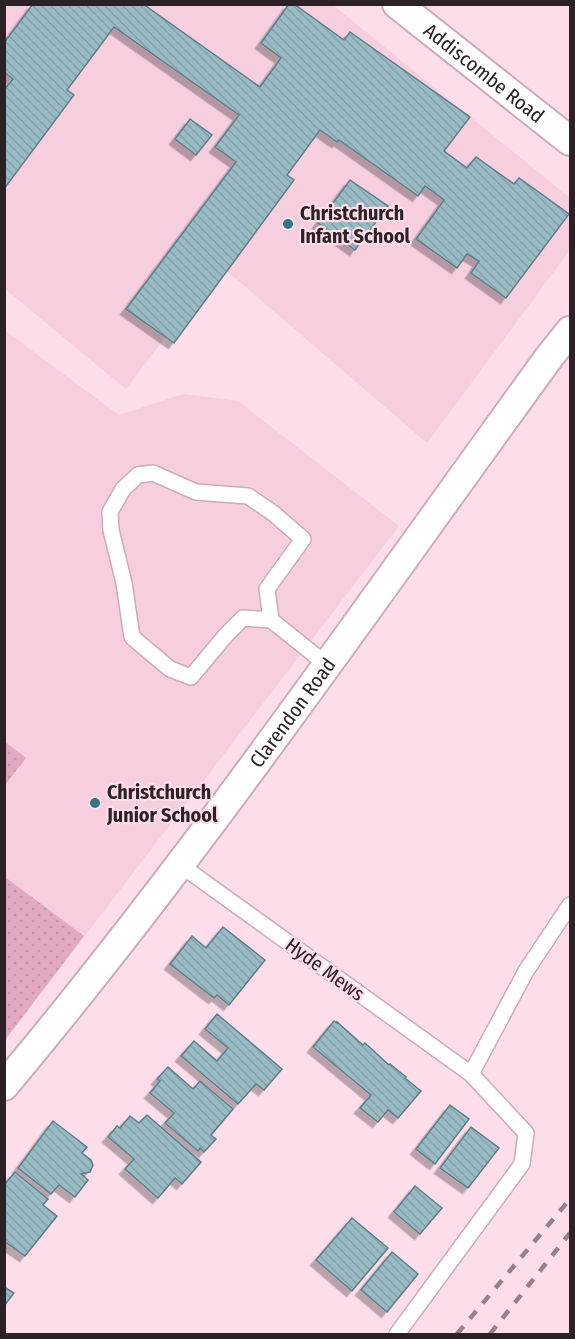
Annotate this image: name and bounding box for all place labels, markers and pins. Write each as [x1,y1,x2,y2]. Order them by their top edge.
place label: Christchurch Infant School [300,201,411,248]
marker: Christchurch Infant School [281,217,295,231]
place label: Christchurch Junior School [106,780,218,827]
marker: Christchurch Junior School [88,796,102,810]

